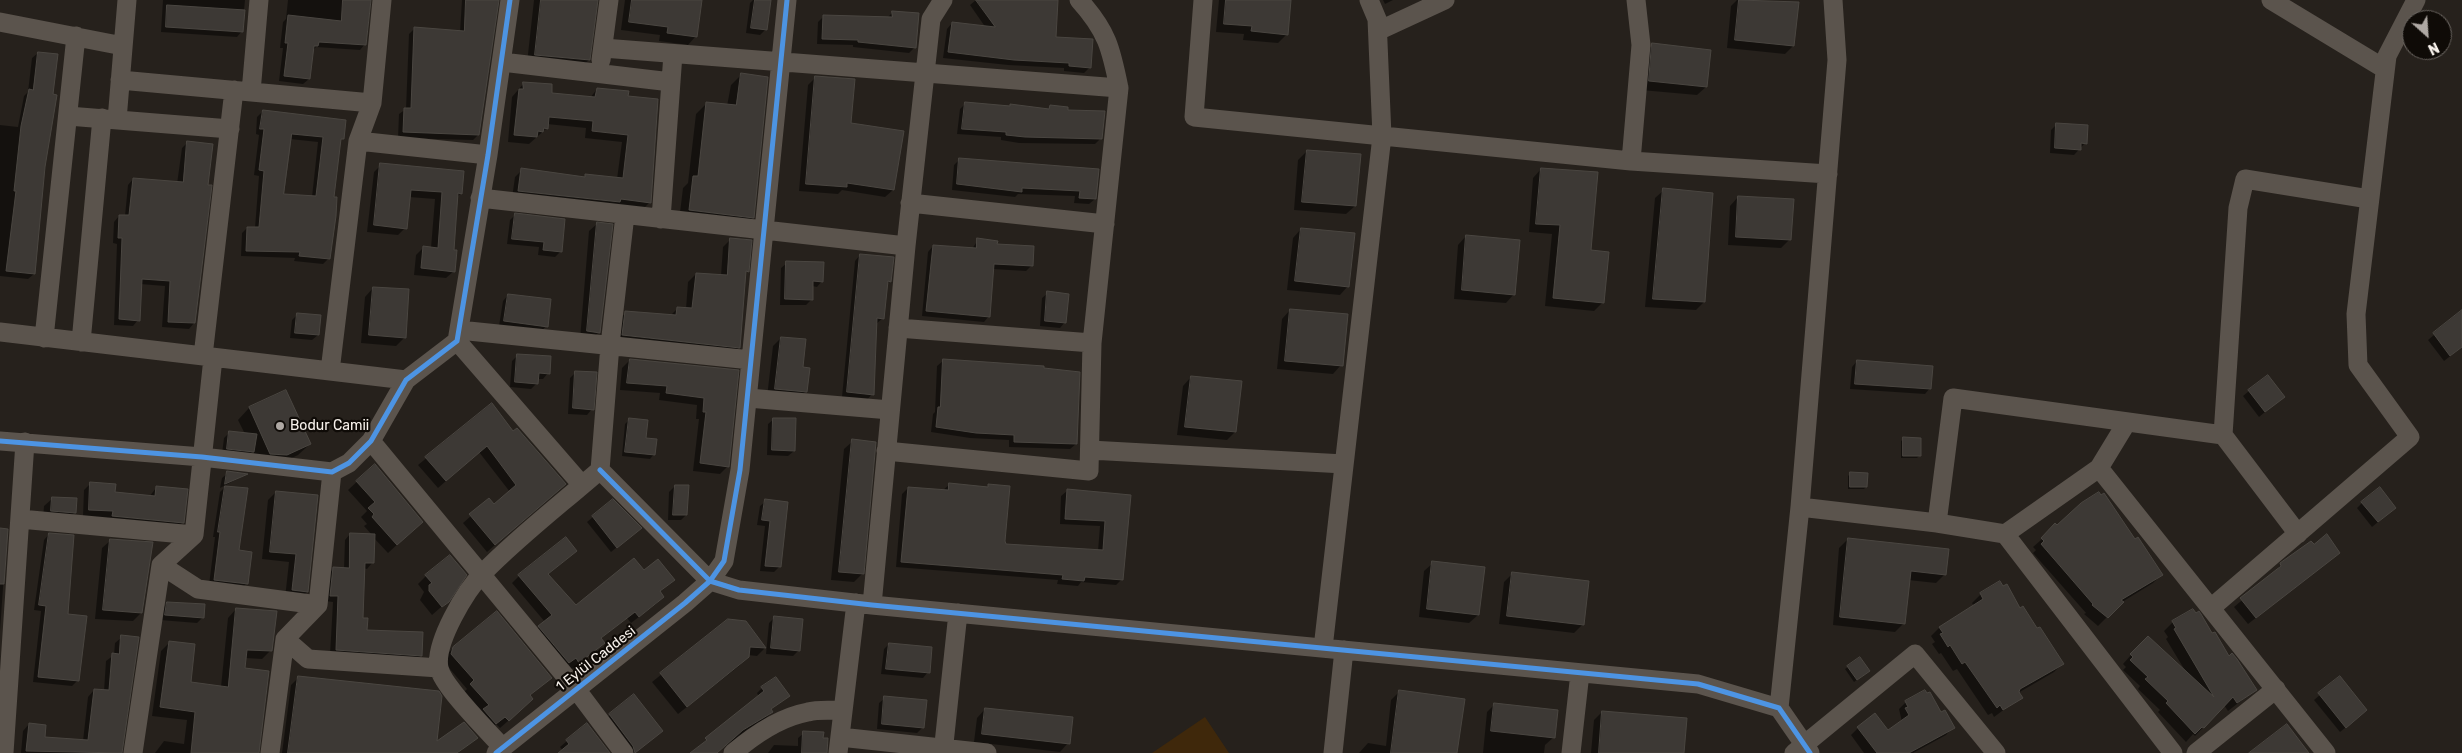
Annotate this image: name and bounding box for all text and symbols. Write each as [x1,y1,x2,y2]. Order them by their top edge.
north arrow [2402,10,2452,60]
text: N [2425,38,2442,58]
place label: Bodur Camii [290,418,369,434]
marker: Bodur Camii [274,420,286,432]
street label: 1 Eylül Caddesi [553,623,639,695]

